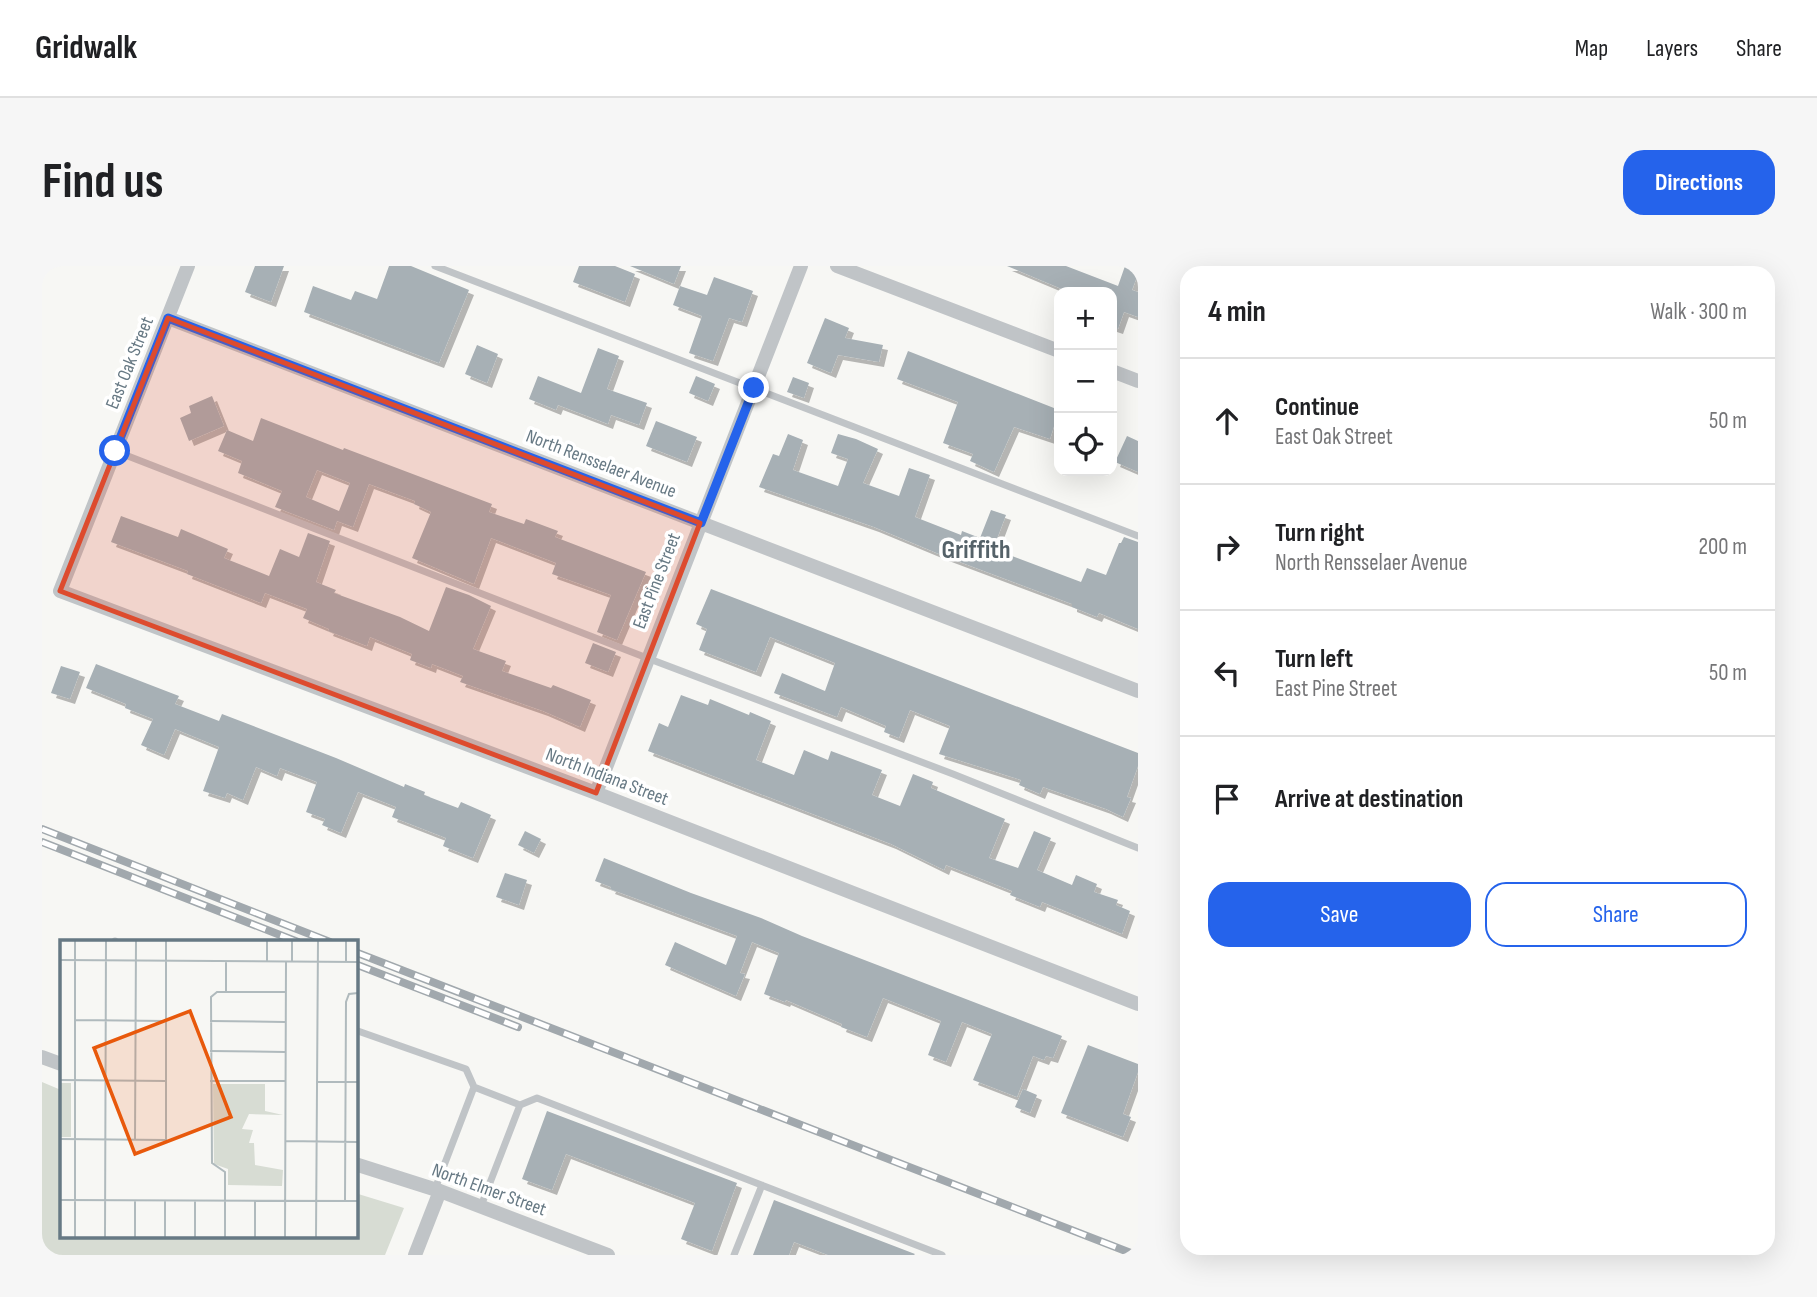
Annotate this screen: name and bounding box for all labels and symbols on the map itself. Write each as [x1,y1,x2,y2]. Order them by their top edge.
street label: East Oak Street [101,313,159,412]
route end [738,372,769,403]
street label: North Rensselaer Avenue [523,425,679,503]
route start [99,435,130,466]
street label: East Pine Street [628,530,686,632]
district label: Griffith [941,535,1011,566]
street label: North Indiana Street [542,743,672,811]
inset map [60,940,357,1238]
street label: North Elmer Street [429,1159,549,1221]

